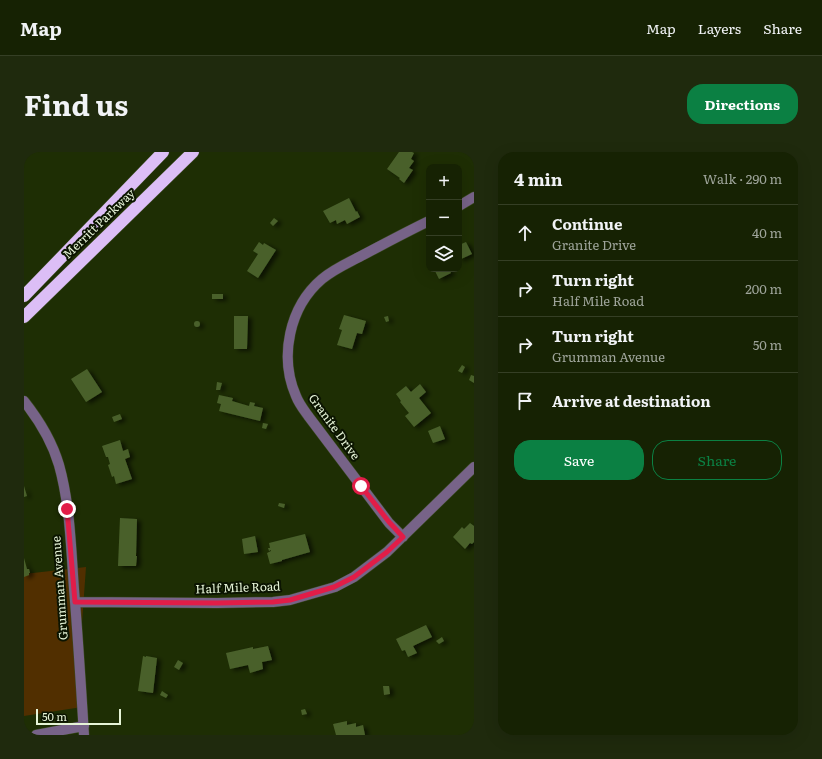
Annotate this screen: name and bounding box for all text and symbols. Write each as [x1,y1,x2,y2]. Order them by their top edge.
text: Map [20,14,62,42]
text: Map [646,18,676,38]
text: Layers [698,18,741,38]
text: Share [763,18,802,38]
text: Find us [24,83,128,125]
button: Directions [687,84,798,124]
map controls [426,164,462,272]
button: + [426,164,462,200]
text: 4 min [514,166,563,191]
text: Walk · 290 m [703,169,782,188]
street label: Merritt Parkway [58,184,138,262]
button: − [426,200,462,236]
text: Continue [552,212,622,235]
icon: ahead [514,222,536,244]
text: 40 m [752,223,782,242]
text: Granite Drive [552,235,636,254]
button: layers [426,236,462,272]
text: Turn right [552,268,634,291]
icon: right [514,278,536,300]
text: 200 m [745,279,782,298]
text: Half Mile Road [552,291,644,310]
text: Turn right [552,324,634,347]
icon: right [514,334,536,356]
text: 50 m [753,335,782,354]
text: Grumman Avenue [552,347,665,366]
text: Arrive at destination [552,389,711,412]
street label: Granite Drive [305,390,365,463]
icon: arrive [514,390,536,412]
button: Save [514,440,644,480]
button: Share [652,440,782,480]
route start [352,477,370,495]
route end [58,500,76,518]
street label: Grumman Avenue [46,535,72,641]
street label: Half Mile Road [195,576,281,597]
scale bar [36,707,121,726]
text: 50 m [42,708,67,724]

